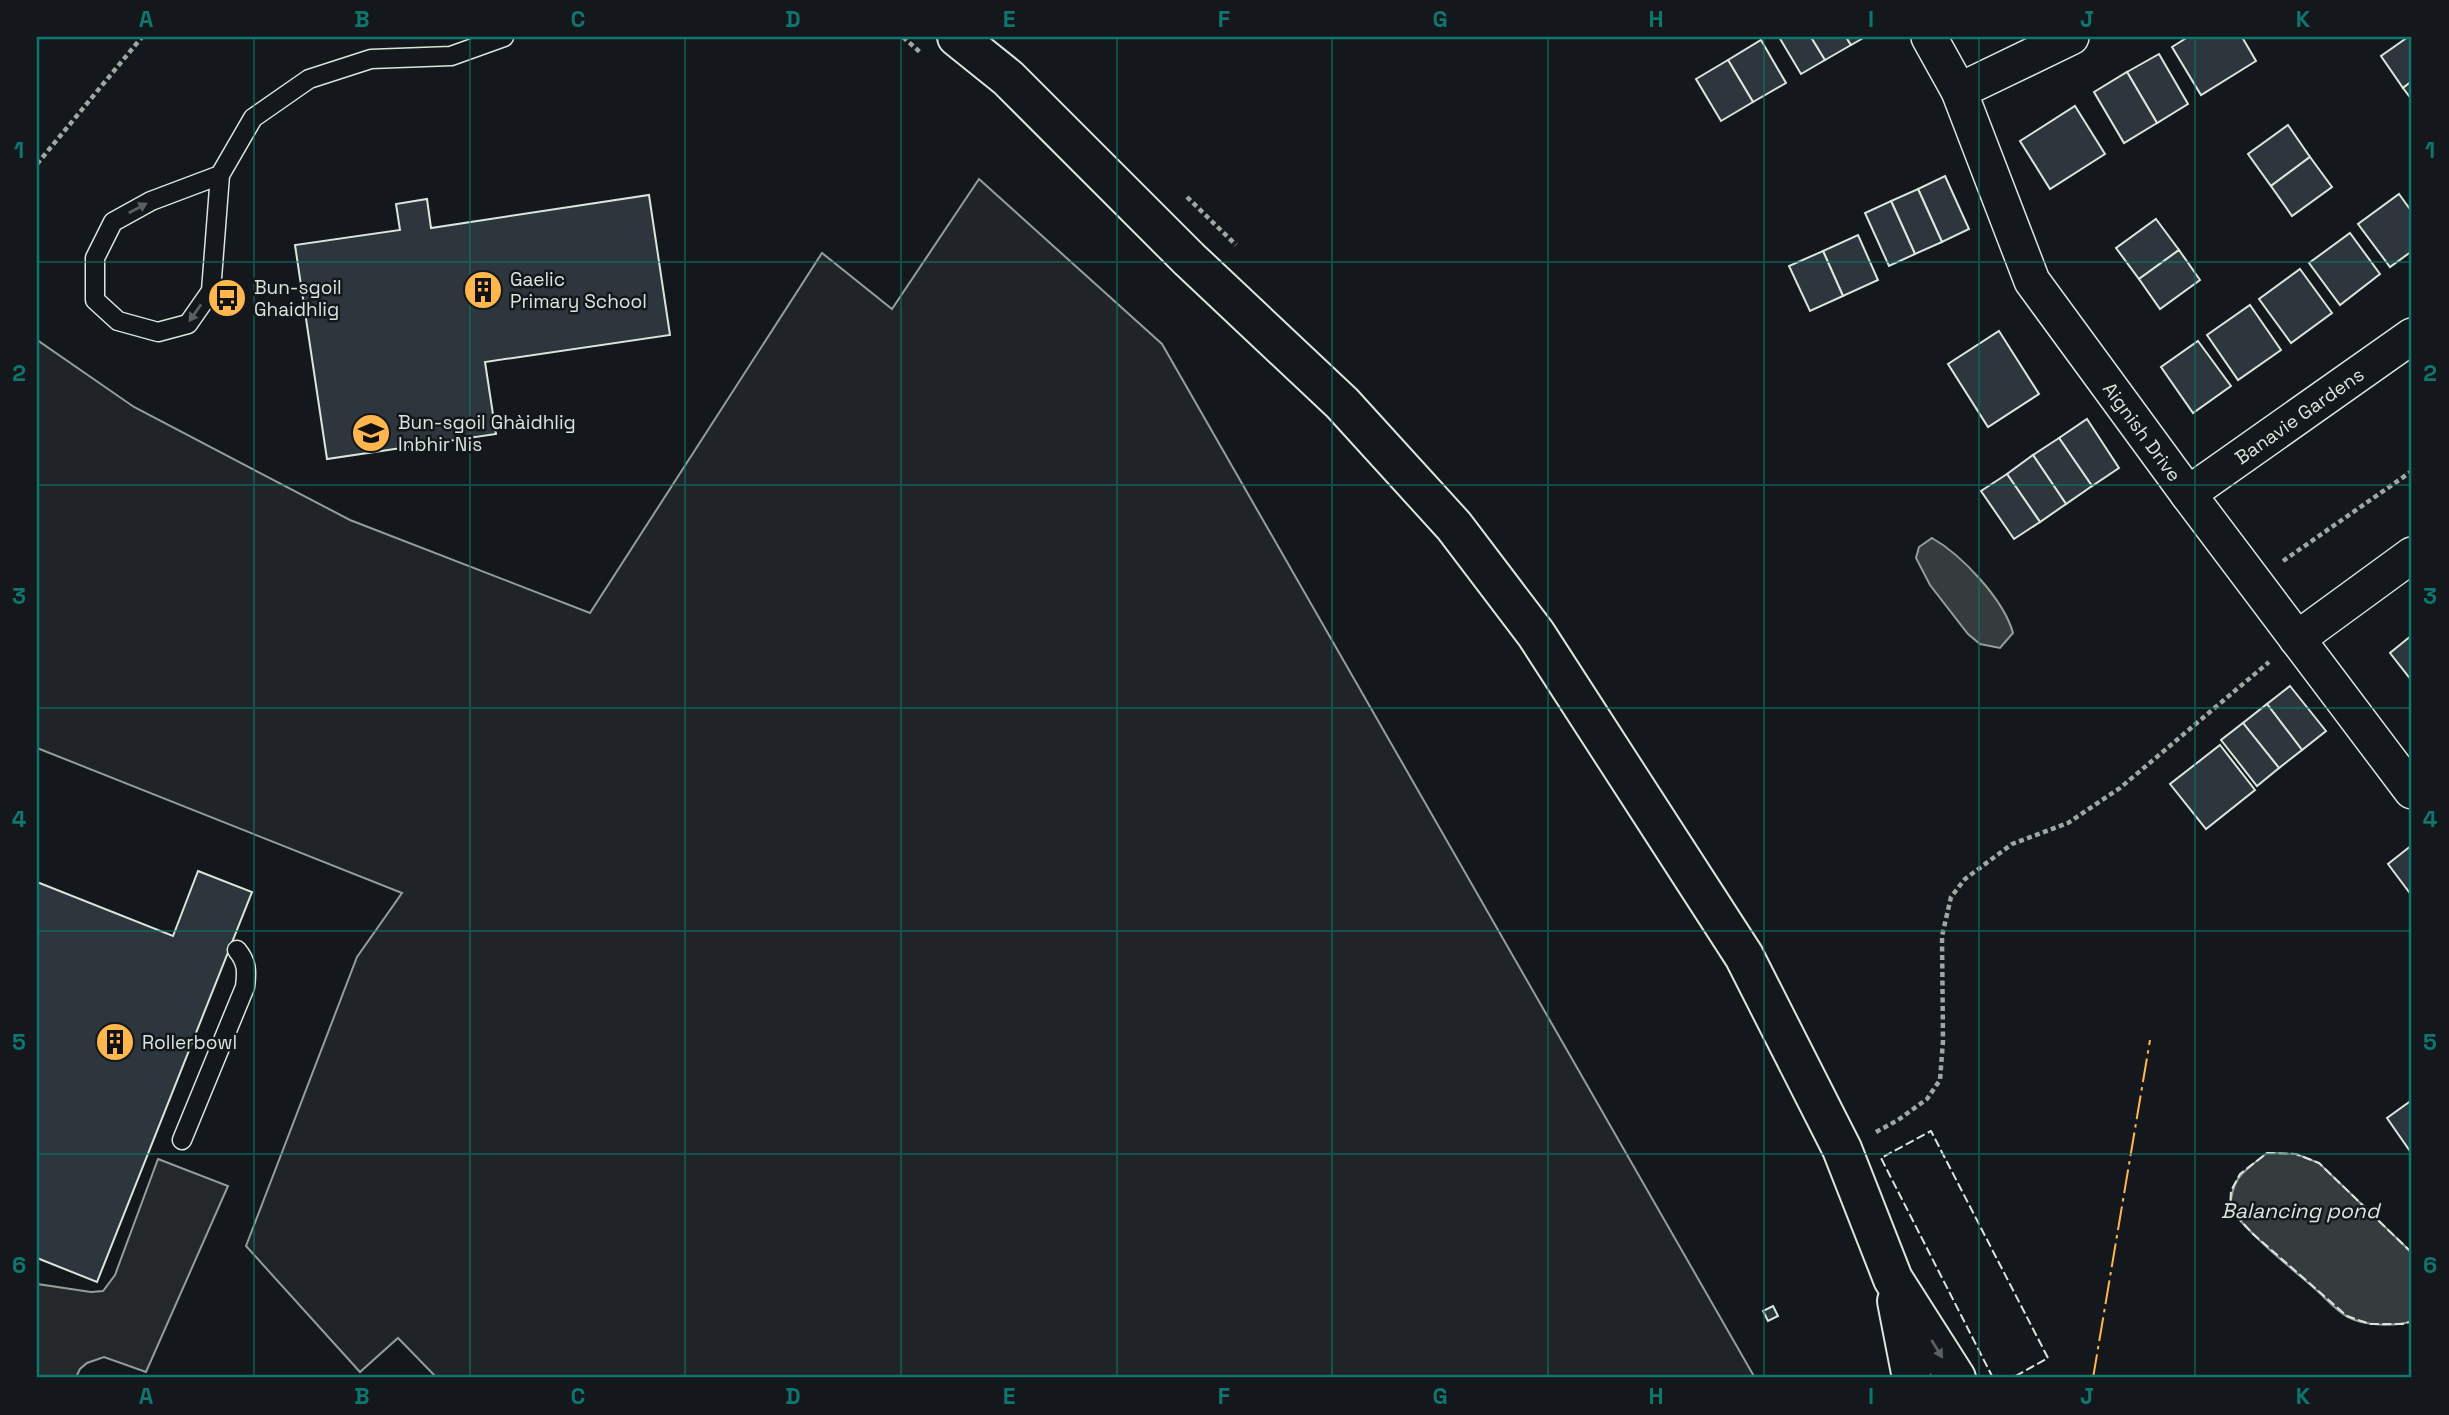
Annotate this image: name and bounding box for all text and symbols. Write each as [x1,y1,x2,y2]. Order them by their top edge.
text: A [139,4,154,34]
text: B [354,4,370,34]
text: C [571,4,585,34]
text: D [785,4,801,34]
text: E [1003,4,1015,34]
text: F [1218,4,1230,34]
text: G [1432,4,1448,34]
text: H [1648,4,1664,34]
text: I [1868,4,1874,34]
text: J [2080,4,2094,34]
text: K [2296,4,2311,34]
text: 1 [14,135,24,165]
text: 1 [2425,135,2435,165]
one-way arrow [128,202,148,214]
place label: Gaelic Primary School [510,267,647,314]
building icon: Gaelic Primary School [462,269,504,311]
place label: Bun-sgoil Ghaidhlig [254,275,342,322]
bus stop icon: Bun-sgoil Ghaidhlig [206,277,248,319]
one-way arrow [188,304,202,322]
text: 2 [12,358,26,388]
text: 2 [2423,358,2437,388]
street label: Banavie Gardens [2230,362,2369,470]
street label: Aignish Drive [2097,377,2187,487]
place label: Bun-sgoil Ghàidhlig Inbhir Nis [398,410,576,457]
school or university icon: Bun-sgoil Ghàidhlig Inbhir Nis [350,412,392,454]
text: 3 [12,581,26,611]
text: 3 [2423,581,2437,611]
text: 4 [12,804,27,834]
text: 4 [2423,804,2438,834]
building icon: Rollerbowl [94,1021,136,1063]
text: 5 [12,1027,26,1057]
text: 5 [2423,1027,2437,1057]
place label: Rollerbowl [142,1030,237,1055]
water label: Balancing pond [2221,1197,2382,1224]
text: 6 [12,1250,26,1280]
text: 6 [2423,1250,2437,1280]
one-way arrow [1931,1340,1944,1359]
text: A [139,1381,154,1411]
text: B [354,1381,370,1411]
text: C [571,1381,585,1411]
text: D [785,1381,801,1411]
text: E [1003,1381,1015,1411]
text: F [1218,1381,1230,1411]
text: G [1432,1381,1448,1411]
text: H [1648,1381,1664,1411]
text: I [1868,1381,1874,1411]
text: J [2080,1381,2094,1411]
text: K [2296,1381,2311,1411]

